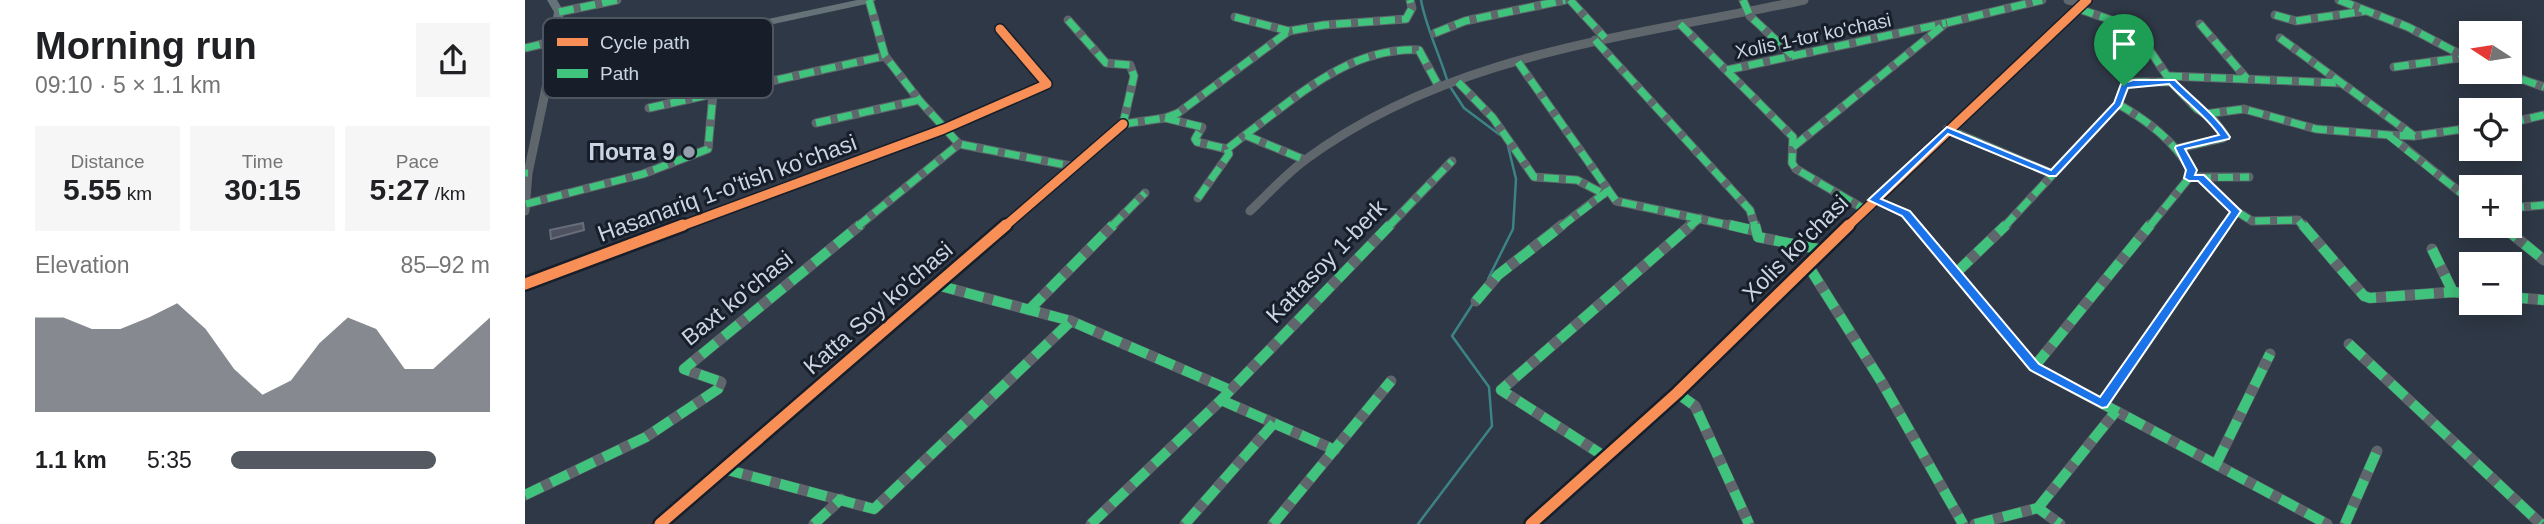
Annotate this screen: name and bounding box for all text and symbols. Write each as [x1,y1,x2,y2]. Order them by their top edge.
street label: Xolis 1-tor ko'chasi [1733,9,1893,63]
pin [2094,14,2154,86]
legend [543,18,773,98]
north arrow [2459,21,2522,84]
map controls [2459,21,2522,315]
button: share [416,23,490,97]
text: Morning run [35,25,257,67]
icon: arrive [2105,25,2143,63]
text: Cycle path [600,32,690,53]
text: Path [600,63,639,84]
text: 09:10 · 5 × 1.1 km [35,72,221,98]
button: locate [2459,98,2522,161]
street label: Hasanariq 1-o'tish ko'chasi [594,129,860,247]
place label: Почта 9 [588,139,675,165]
marker: Почта 9 [681,144,697,160]
text: Distance [71,151,144,172]
text: Time [242,151,283,172]
text: Pace [396,151,439,172]
text: 5.55 [63,173,121,206]
text: 30:15 [224,173,301,206]
text: 5:27 [370,173,430,206]
button: + [2459,175,2522,238]
text: km [121,183,152,204]
text: /km [430,183,465,204]
street label: Xolis ko'chasi [1737,190,1853,306]
street label: Kattasoy 1-berk [1261,194,1392,328]
street label: Katta Soy ko'chasi [798,236,958,380]
street label: Baxt ko'chasi [676,245,798,351]
text: Elevation [35,252,130,278]
text: 85–92 m [400,252,490,278]
button: − [2459,252,2522,315]
text: 1.1 km [35,447,107,473]
text: 5:35 [147,447,192,473]

